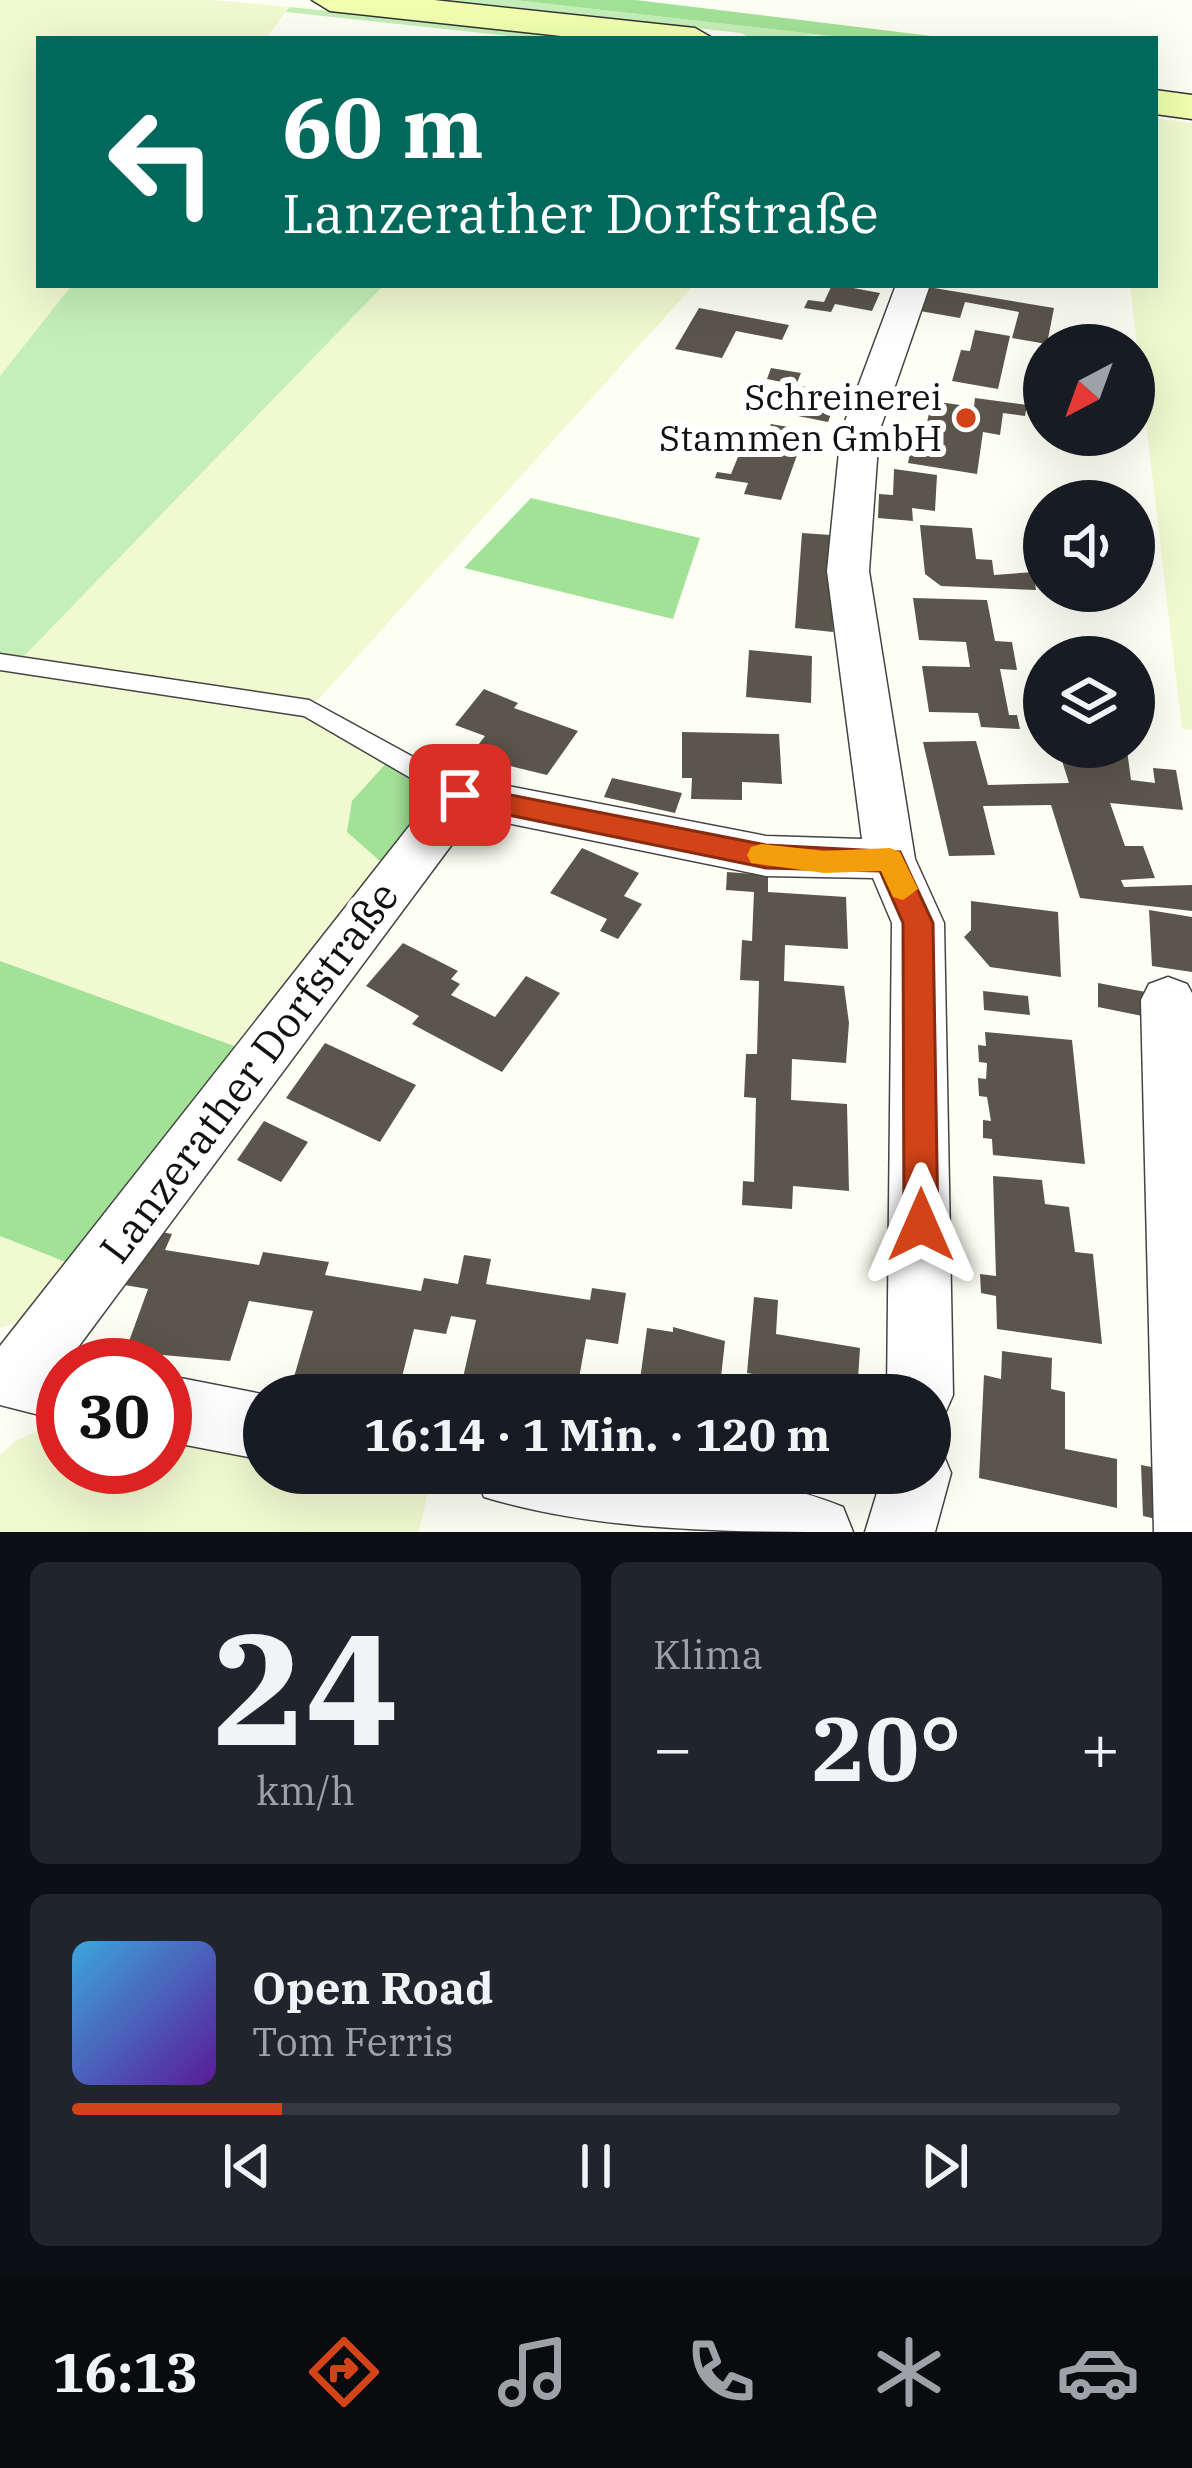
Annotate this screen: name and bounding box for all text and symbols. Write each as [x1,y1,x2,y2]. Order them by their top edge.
text: 60 m [282,72,484,181]
icon: left [84,84,240,240]
text: Lanzerather Dorfstraße [282,178,879,248]
north arrow [1023,324,1155,456]
map controls [1023,324,1155,768]
place label: Schreinerei Stammen GmbH [659,373,942,461]
marker: Schreinerei Stammen GmbH [953,405,979,431]
button: sound [1023,480,1155,612]
button: layers [1023,636,1155,768]
pin [409,744,511,846]
icon: arrive [427,762,493,828]
street label: Lanzerather Dorfstraße [87,870,410,1274]
position arrow [858,1162,984,1288]
speed limit sign: 30 [36,1338,192,1494]
text: 16:14 · 1 Min. · 120 m [364,1405,830,1463]
text: 24 [212,1585,399,1788]
text: Klima [653,1629,763,1680]
text: 20° [811,1689,962,1806]
text: − [653,1704,693,1790]
text: + [1080,1704,1120,1790]
text: km/h [256,1765,355,1816]
text: Open Road [252,1958,493,2016]
text: Tom Ferris [252,2016,454,2067]
icon: previous [214,2133,280,2199]
icon: pause [563,2133,629,2199]
icon: next [912,2133,978,2199]
icon: directions [302,2330,386,2414]
icon: music [491,2330,575,2414]
icon: phone [679,2330,763,2414]
icon: climate [867,2330,951,2414]
icon: car [1056,2330,1140,2414]
text: 16:13 [52,2337,198,2407]

